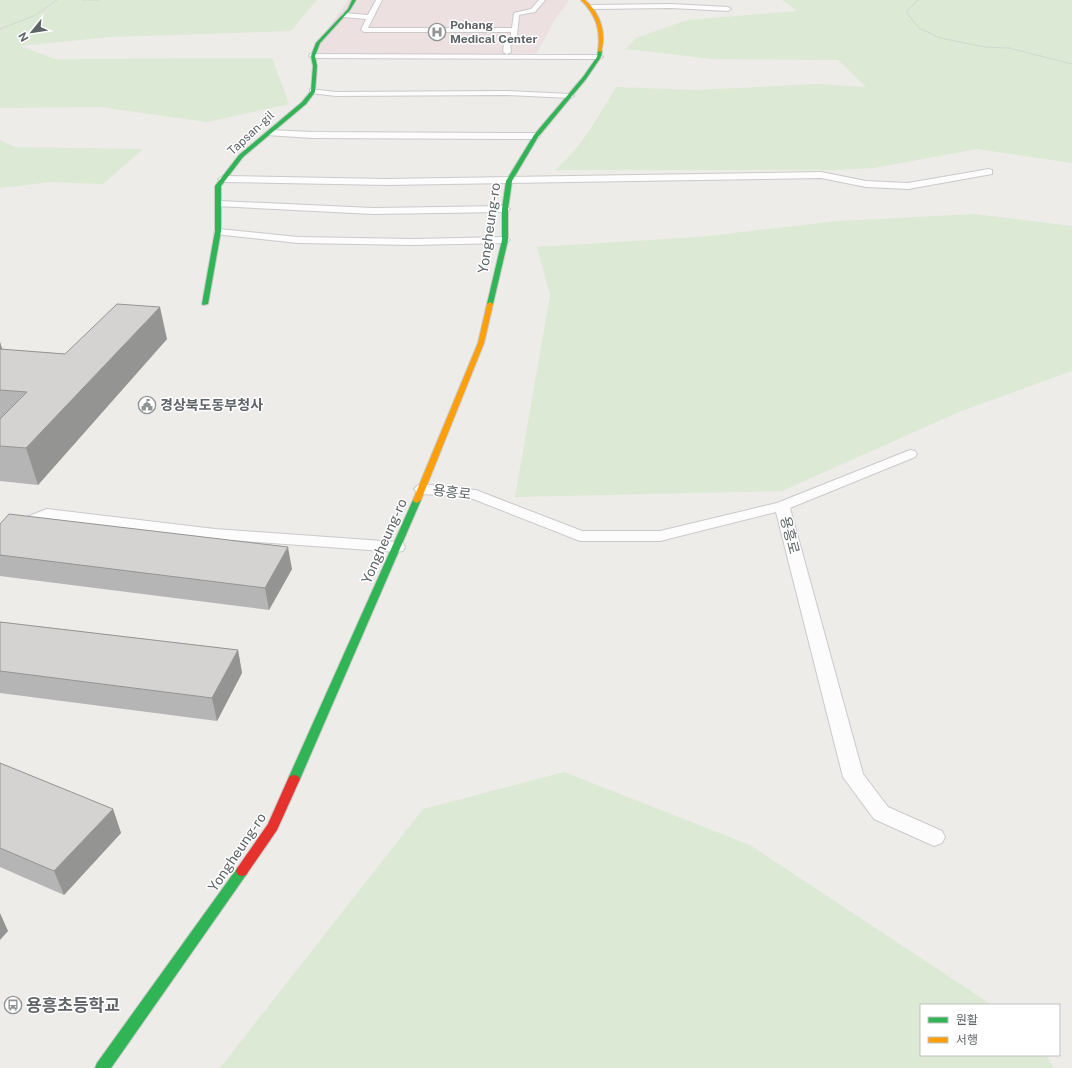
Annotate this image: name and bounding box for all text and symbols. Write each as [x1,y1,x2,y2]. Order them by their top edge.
north arrow [12,12,52,52]
place label: Pohang Medical Center [450,18,537,46]
hospital icon: Pohang Medical Center [427,22,447,42]
text: N [16,30,31,44]
street label: Tapsan-gil [225,108,277,158]
street label: Yongheung-ro [475,182,503,274]
public building icon: 경상북도동부청사 [137,395,157,415]
place label: 경상북도동부청사 [160,397,263,413]
street label: 용흥로 [432,482,472,502]
street label: Yongheung-ro [358,496,410,586]
street label: 용흥로 [777,514,803,556]
street label: Yongheung-ro [205,810,269,894]
bus stop icon: 용흥초등학교 [3,995,23,1015]
place label: 용흥초등학교 [26,995,120,1015]
legend [920,1004,1060,1056]
text: 원활 [956,1013,978,1027]
text: 서행 [956,1033,978,1047]

